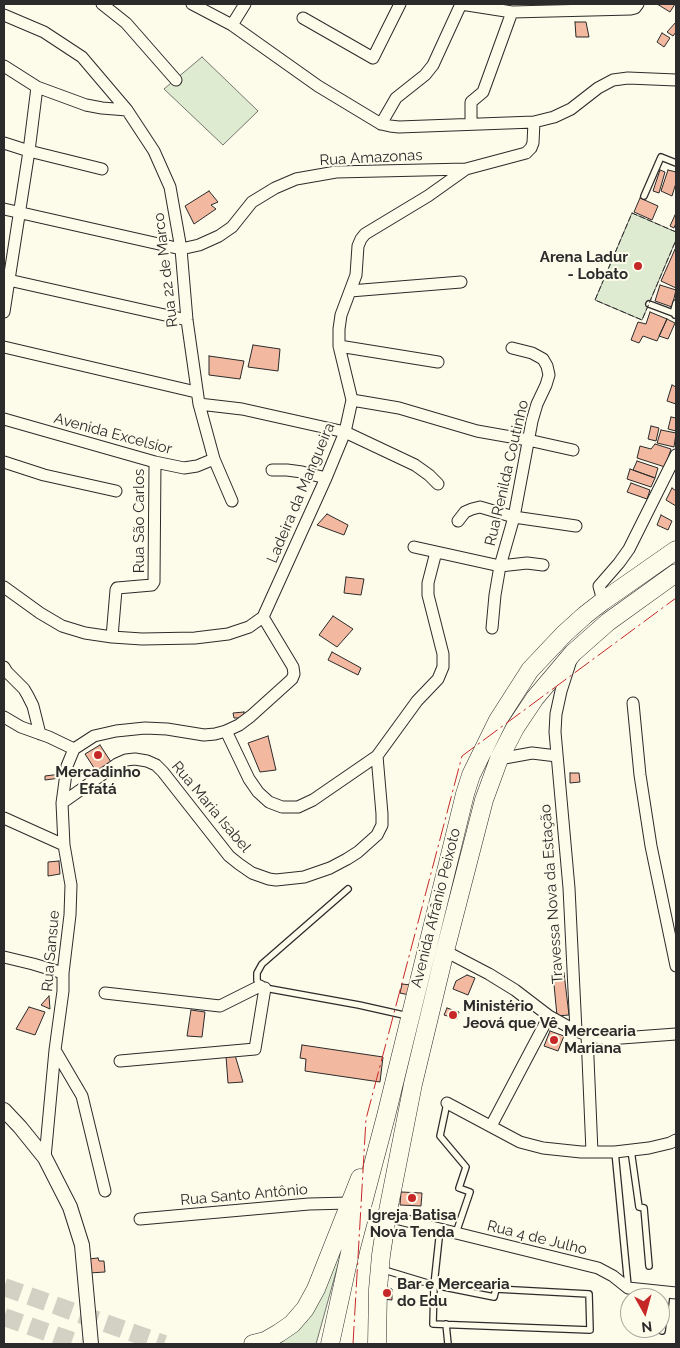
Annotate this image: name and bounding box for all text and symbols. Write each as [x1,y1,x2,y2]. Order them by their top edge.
street label: Rua Amazonas [319,146,423,170]
street label: Rua 22 de Marco [150,212,182,328]
place label: Arena Ladur - Lobato [540,248,628,283]
marker: Arena Ladur - Lobato [632,260,644,272]
street label: Rua Renilda Coutinho [481,398,533,548]
street label: Avenida Excelsior [52,410,174,458]
street label: Ladeira da Mangueira [263,420,339,566]
street label: Rua São Carlos [130,469,148,573]
marker: Mercadinho Efatá [92,749,104,761]
street label: Rua Maria Isabel [168,758,254,856]
place label: Mercadinho Efatá [55,763,141,798]
street label: Travessa Nova da Estação [537,804,567,984]
street label: Avenida Afrânio Peixoto [407,826,465,990]
street label: Rua Sansue [38,910,64,992]
place label: Ministério Jeová que Vê [463,997,558,1032]
marker: Ministério Jeová que Vê [447,1009,459,1021]
place label: Mercearia Mariana [564,1022,636,1057]
marker: Mercearia Mariana [548,1034,560,1046]
street label: Rua Santo Antônio [180,1180,308,1210]
marker: Igreja Batisa Nova Tenda [406,1192,418,1204]
place label: Igreja Batisa Nova Tenda [368,1206,456,1241]
street label: Rua 4 de Julho [485,1217,589,1259]
place label: Bar e Mercearia do Edu [397,1275,510,1310]
marker: Bar e Mercearia do Edu [381,1287,393,1299]
north arrow [620,1288,670,1338]
text: N [640,1318,653,1335]

